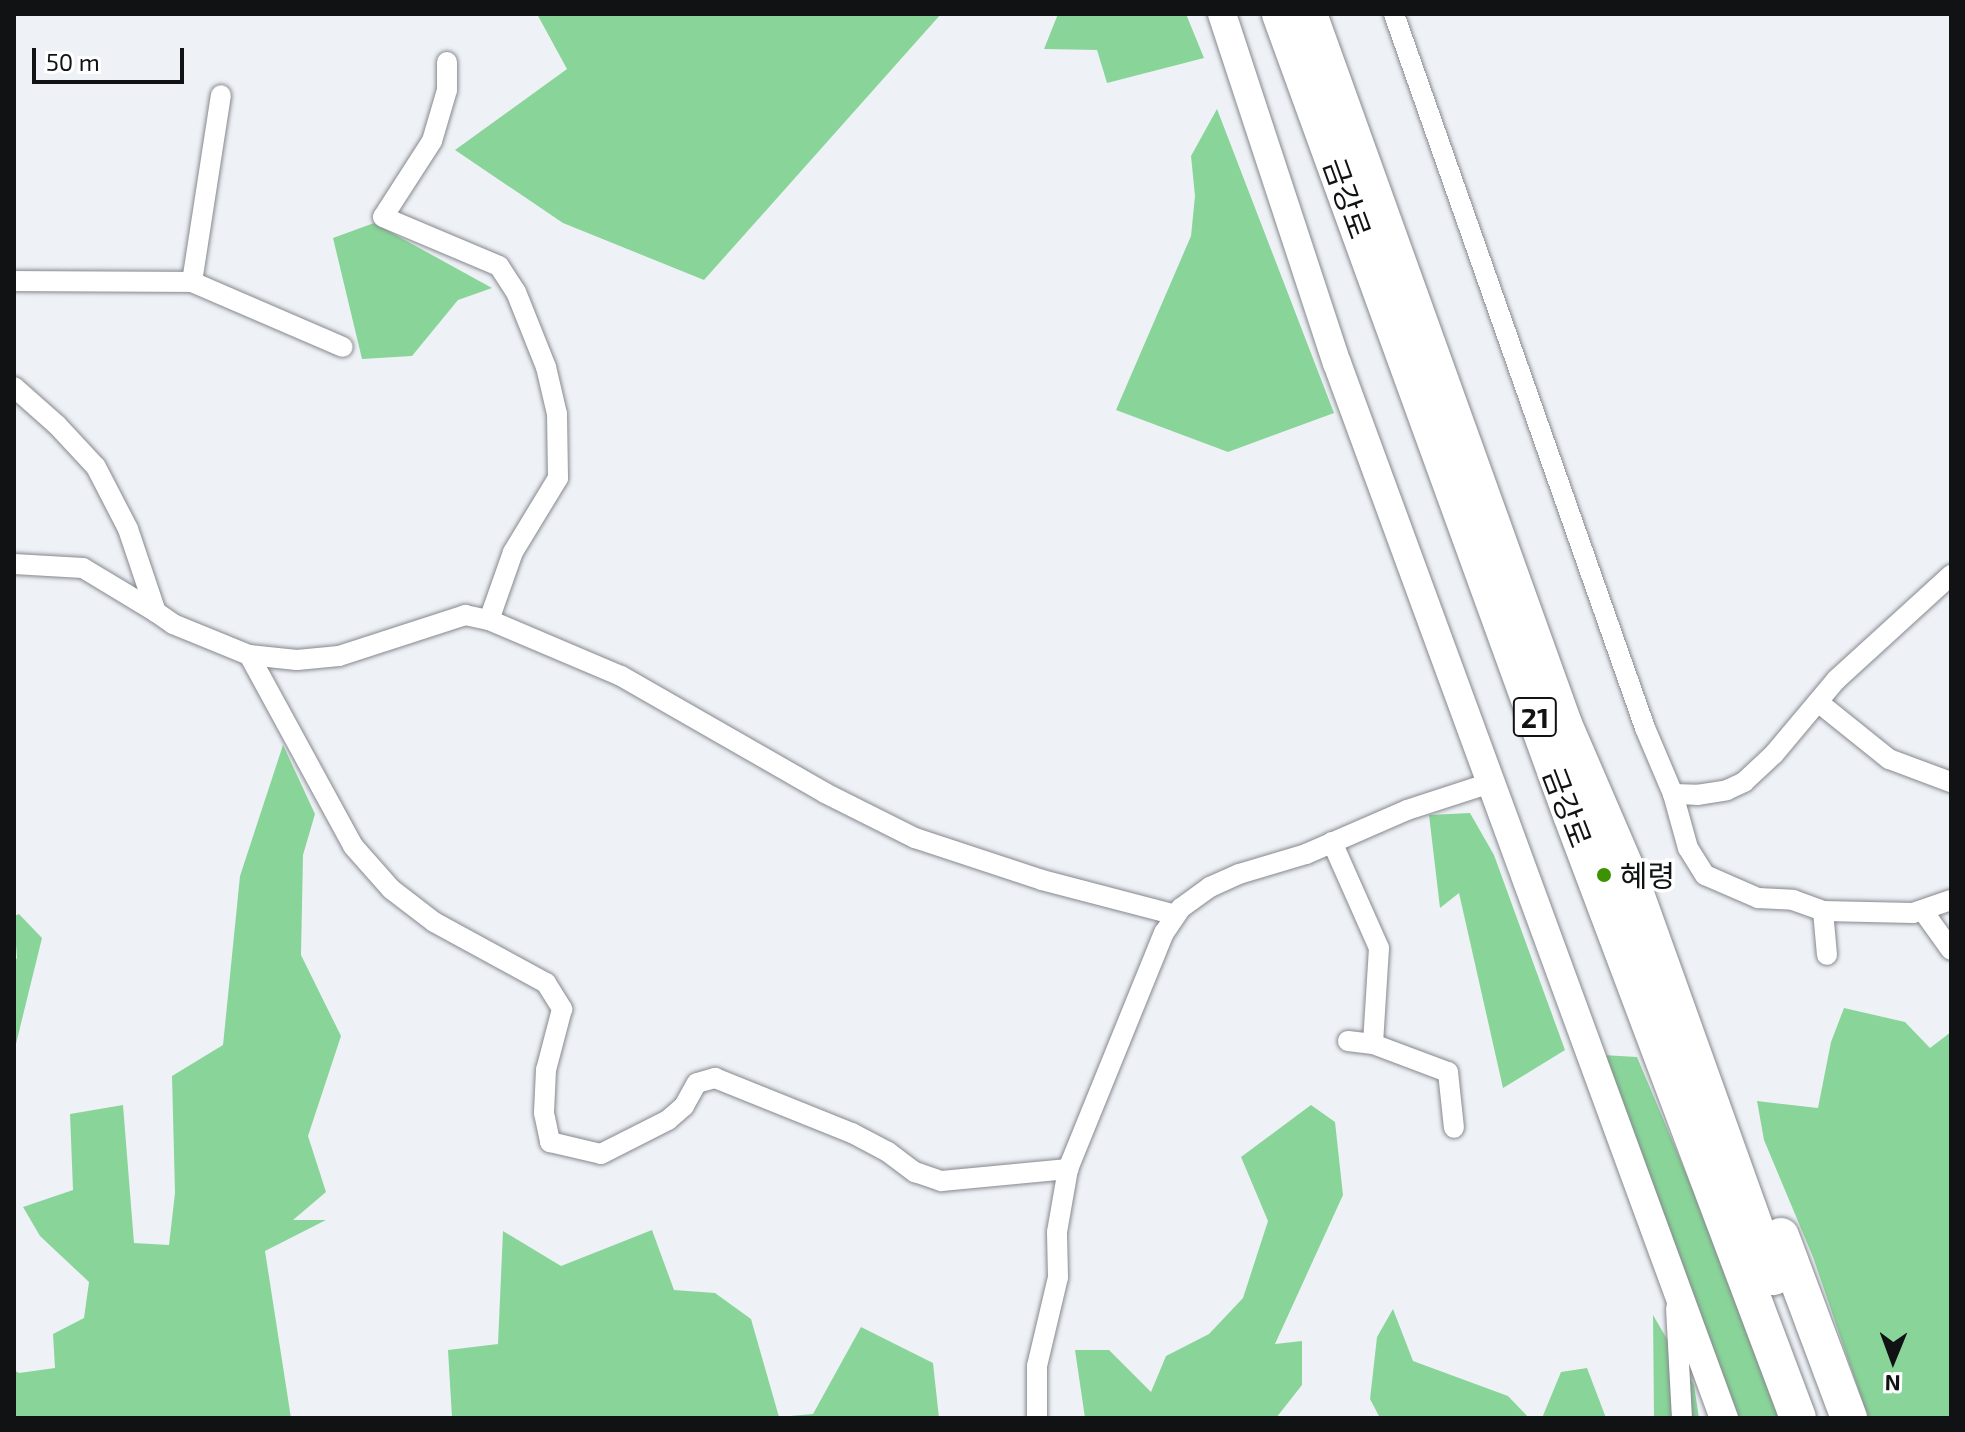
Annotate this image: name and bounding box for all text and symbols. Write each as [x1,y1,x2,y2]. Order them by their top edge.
scale bar [36,32,188,82]
text: 50 m [46,47,100,76]
street label: 금강로 [1317,153,1379,243]
road number: 21 [1511,693,1559,741]
street label: 금강로 [1536,762,1600,852]
place label: 혜령 [1620,857,1675,893]
marker: 혜령 [1595,866,1613,884]
north arrow [1853,1320,1933,1400]
text: N [1884,1371,1901,1397]

